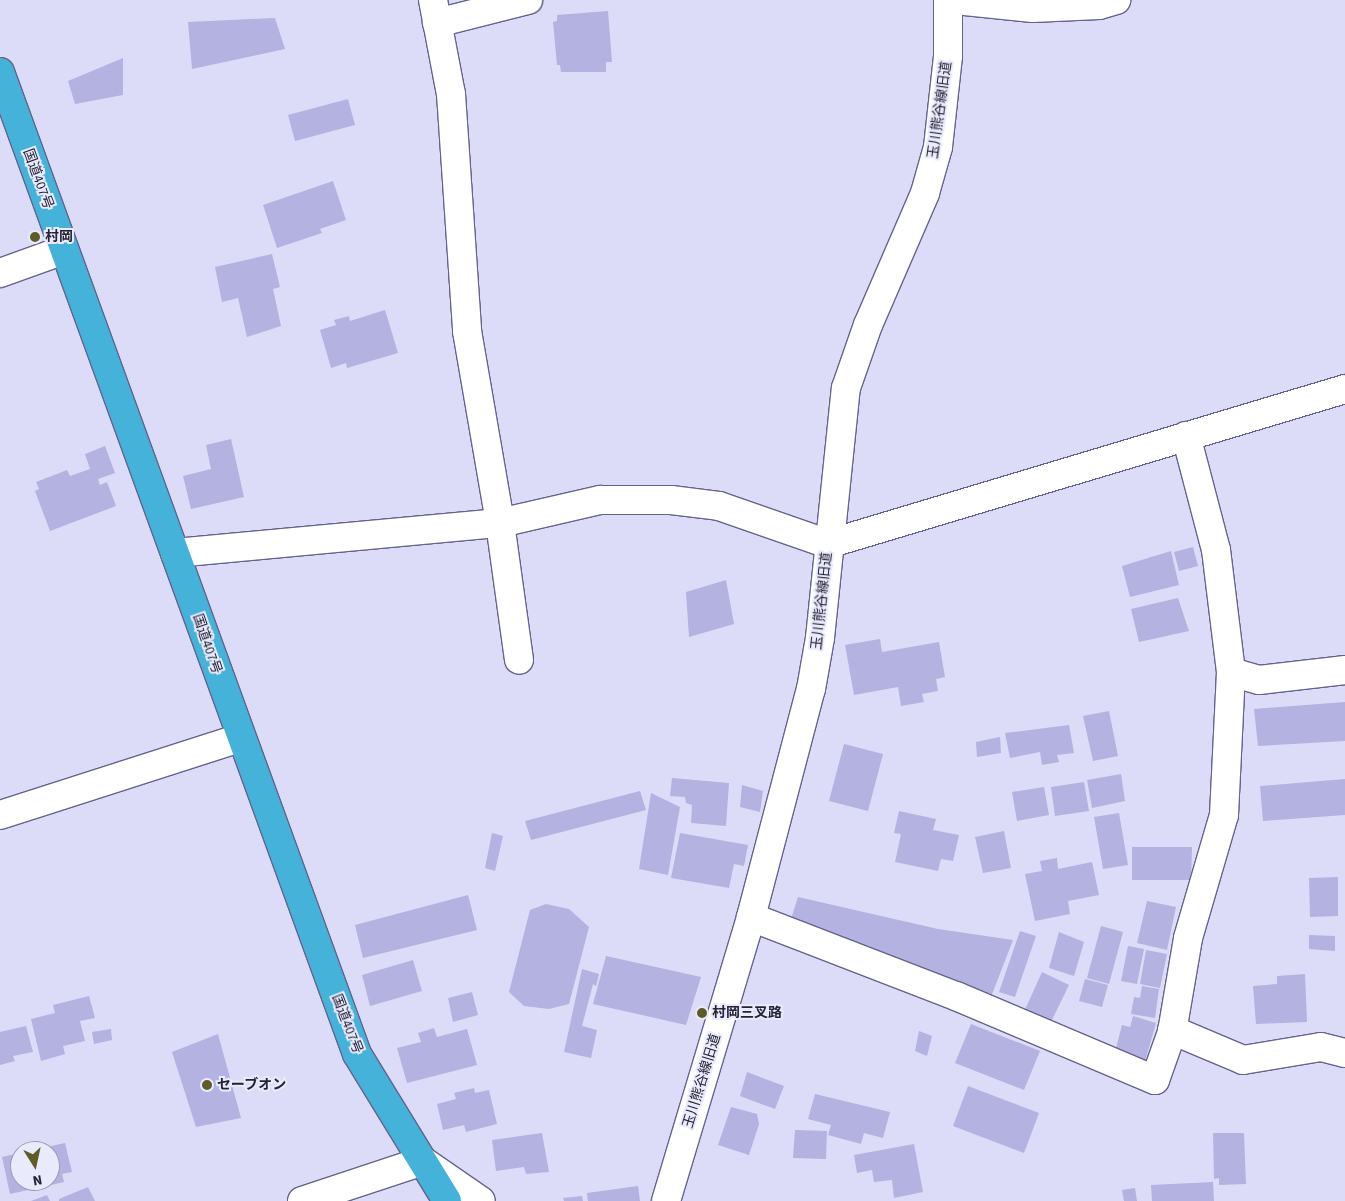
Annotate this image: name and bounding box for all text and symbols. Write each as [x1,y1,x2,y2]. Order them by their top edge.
street label: 玉川熊谷線旧道 [925,60,955,160]
street label: 国道407号 [19,147,57,211]
place label: 村岡 [45,229,73,245]
marker: 村岡 [29,231,41,243]
street label: 玉川熊谷線旧道 [809,551,835,651]
street label: 国道407号 [189,612,225,676]
street label: 国道407号 [328,992,366,1056]
place label: 村岡三叉路 [712,1005,782,1021]
marker: 村岡三叉路 [696,1007,708,1019]
street label: 玉川熊谷線旧道 [680,1032,724,1130]
place label: セーブオン [217,1077,287,1093]
marker: セーブオン [201,1079,213,1091]
north arrow [10,1141,60,1191]
text: N [31,1169,44,1190]

